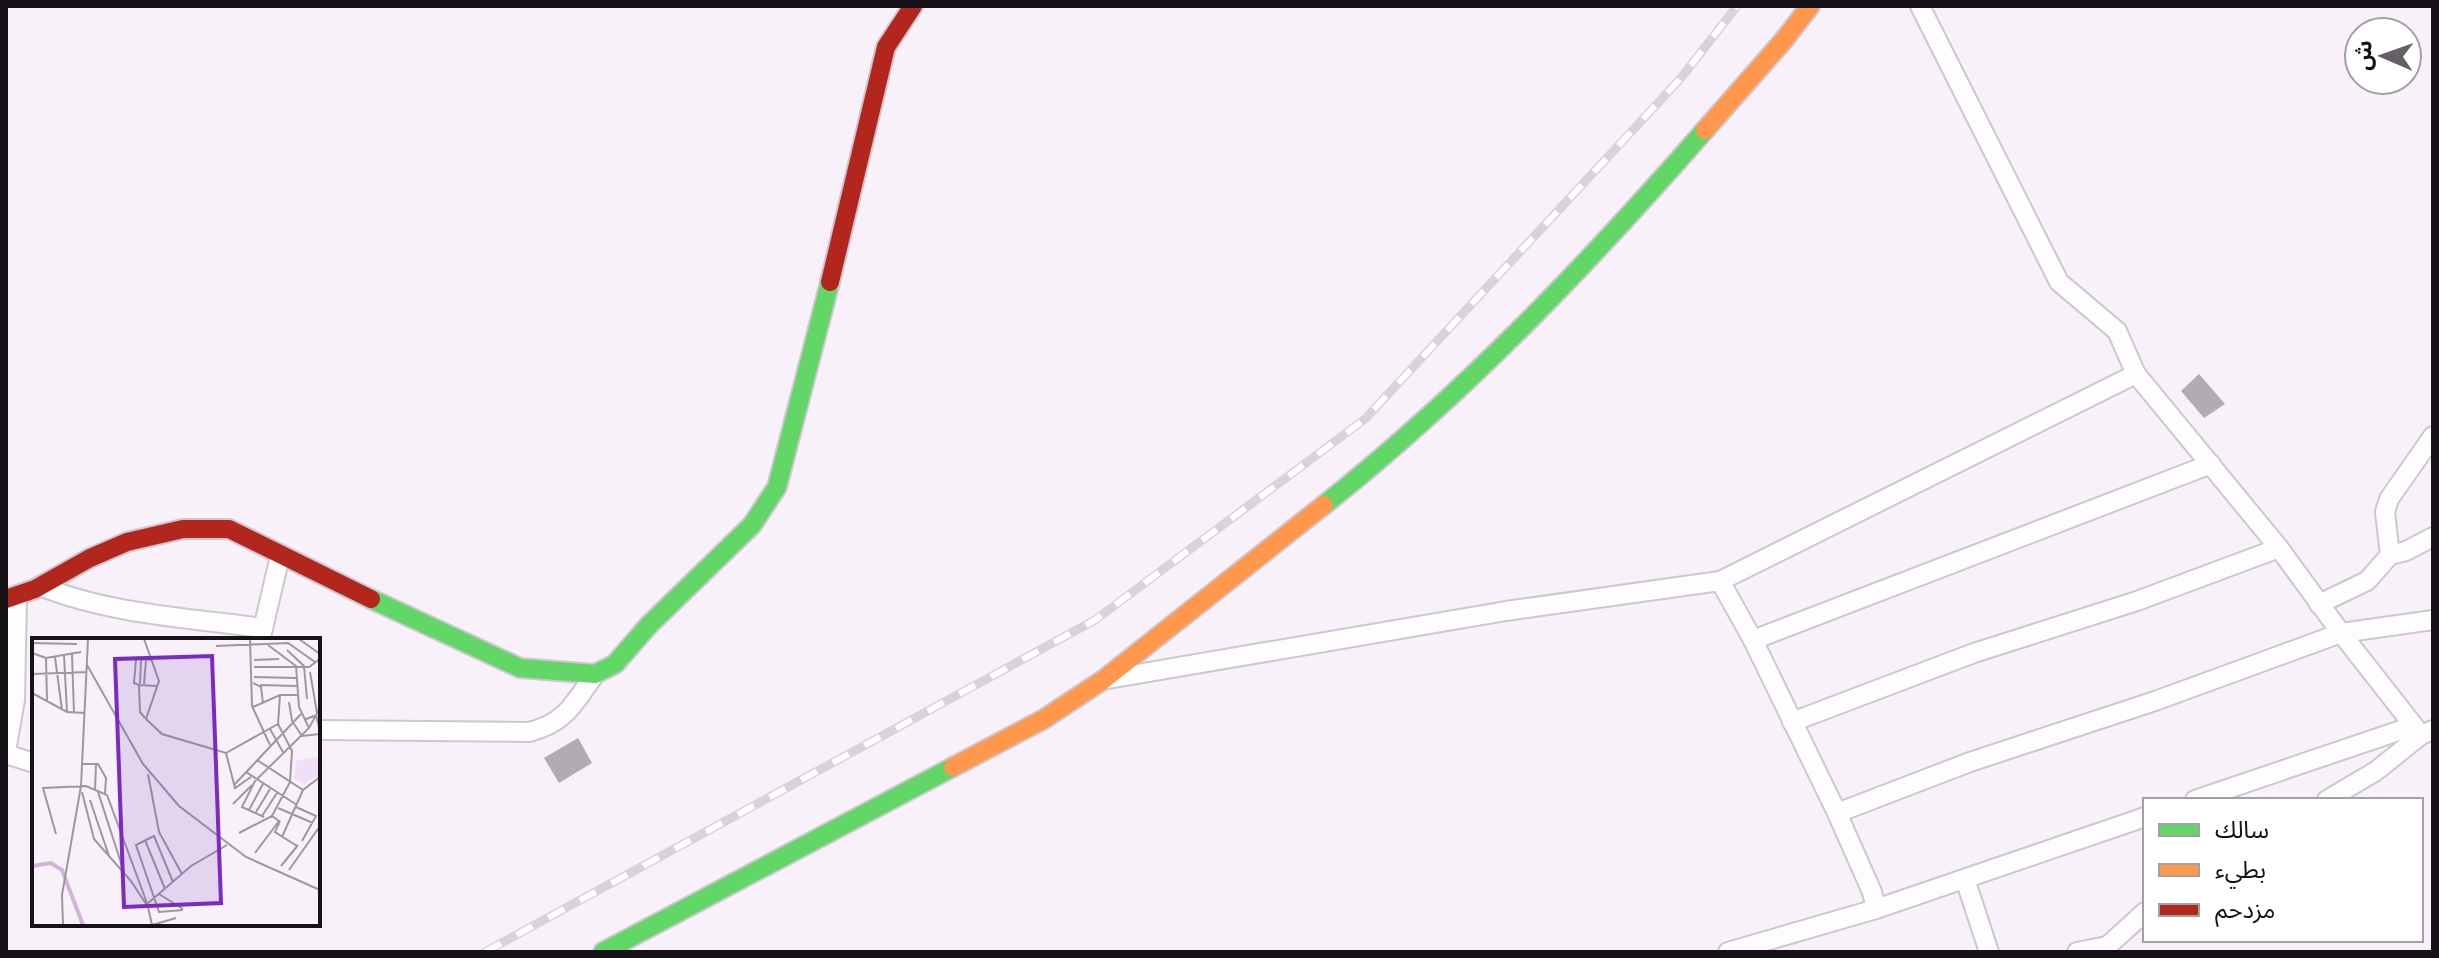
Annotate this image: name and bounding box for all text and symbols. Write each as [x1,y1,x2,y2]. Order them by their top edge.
north arrow [2343,16,2423,96]
text: ش [2349,40,2378,71]
inset map [32,638,320,926]
legend [2143,798,2423,942]
text: سالك [2215,815,2269,845]
text: بطيء [2215,855,2266,889]
text: مزدحم [2215,895,2275,927]

